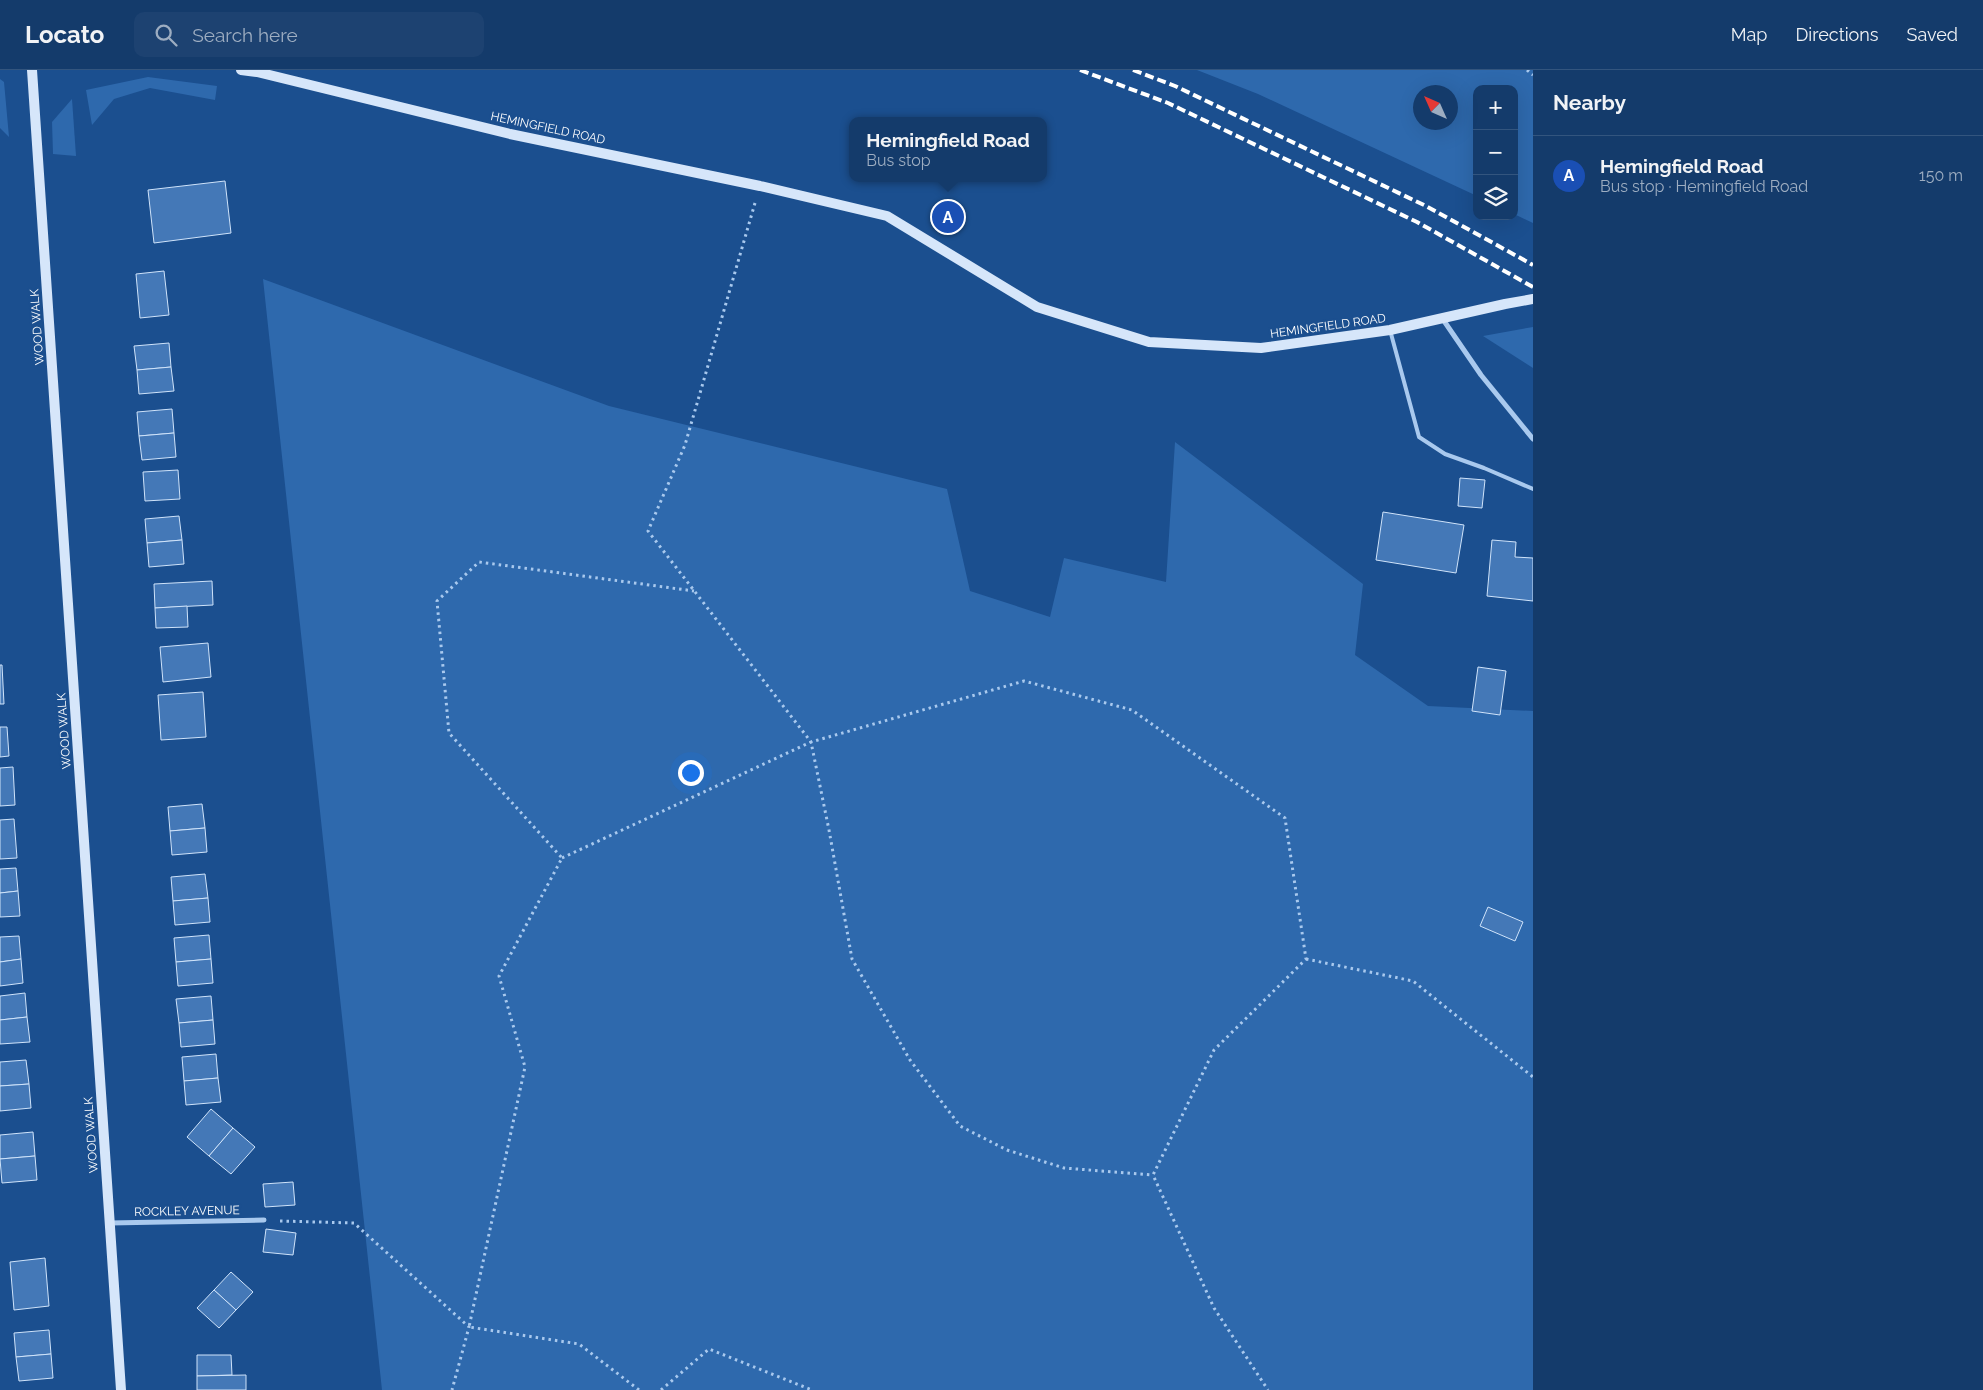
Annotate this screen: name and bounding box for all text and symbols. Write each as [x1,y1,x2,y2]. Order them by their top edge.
search box [134,12,484,57]
text: Locato [25,20,104,49]
icon: search [152,21,180,49]
text: Search here [192,24,298,46]
text: Map [1731,24,1767,45]
text: Directions [1795,24,1879,45]
text: Saved [1907,24,1958,45]
north arrow [1413,85,1458,130]
map controls [1473,85,1518,220]
button: + [1473,85,1518,130]
text: Nearby [1553,90,1626,115]
street label: HEMINGFIELD ROAD [489,109,607,147]
popup [849,117,1047,182]
text: Hemingfield Road [866,129,1030,151]
button: − [1473,130,1518,175]
text: Bus stop [866,151,931,170]
text: Hemingfield Road [1600,155,1763,177]
text: A [1564,166,1574,185]
text: 150 m [1919,166,1963,185]
button: layers [1473,175,1518,220]
text: Bus stop · Hemingfield Road [1600,177,1808,196]
pin: A [932,198,964,236]
street label: WOOD WALK [27,288,47,365]
street label: HEMINGFIELD ROAD [1269,311,1387,341]
street label: WOOD WALK [54,692,74,769]
your location [678,760,704,786]
street label: WOOD WALK [81,1096,101,1173]
street label: ROCKLEY AVENUE [134,1203,240,1219]

